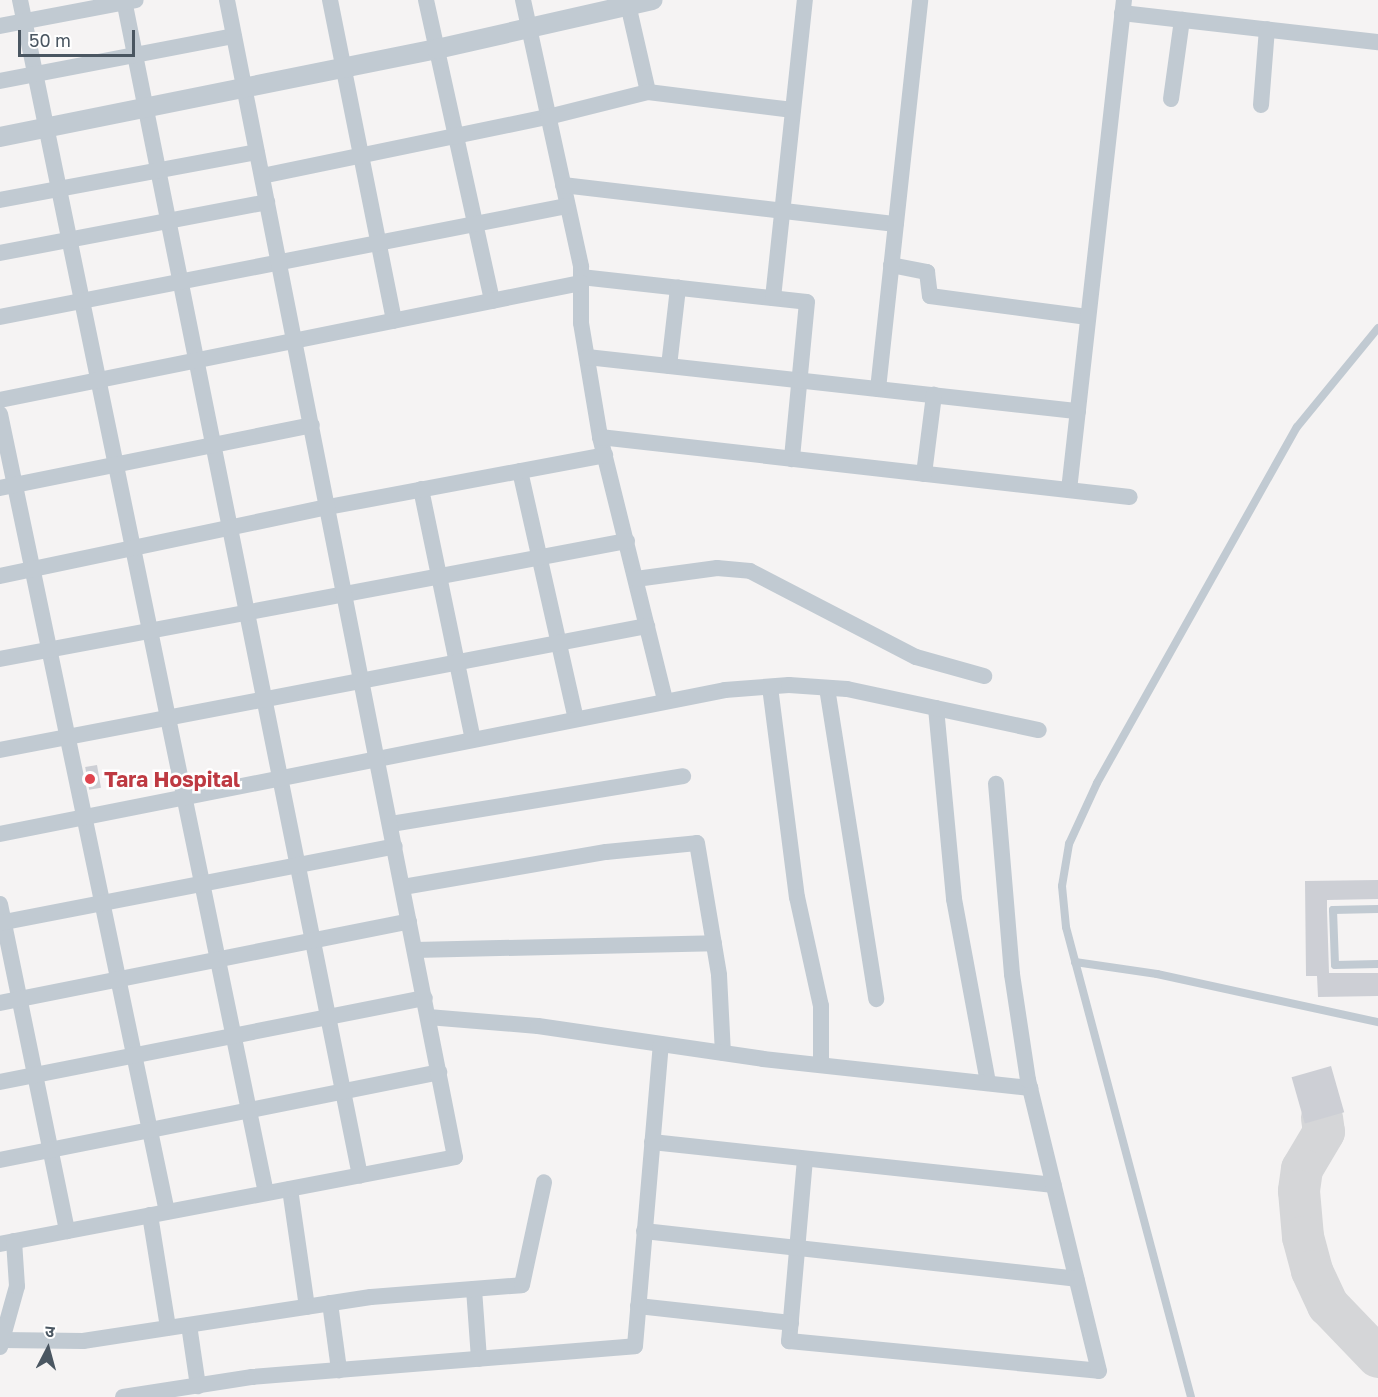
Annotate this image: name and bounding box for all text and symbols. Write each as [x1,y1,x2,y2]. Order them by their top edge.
scale bar [21,18,138,56]
text: 50 m [29,29,71,51]
place label: Tara Hospital [104,766,240,792]
marker: Tara Hospital [81,770,99,788]
north arrow [18,1319,78,1379]
text: उ [44,1321,56,1342]

